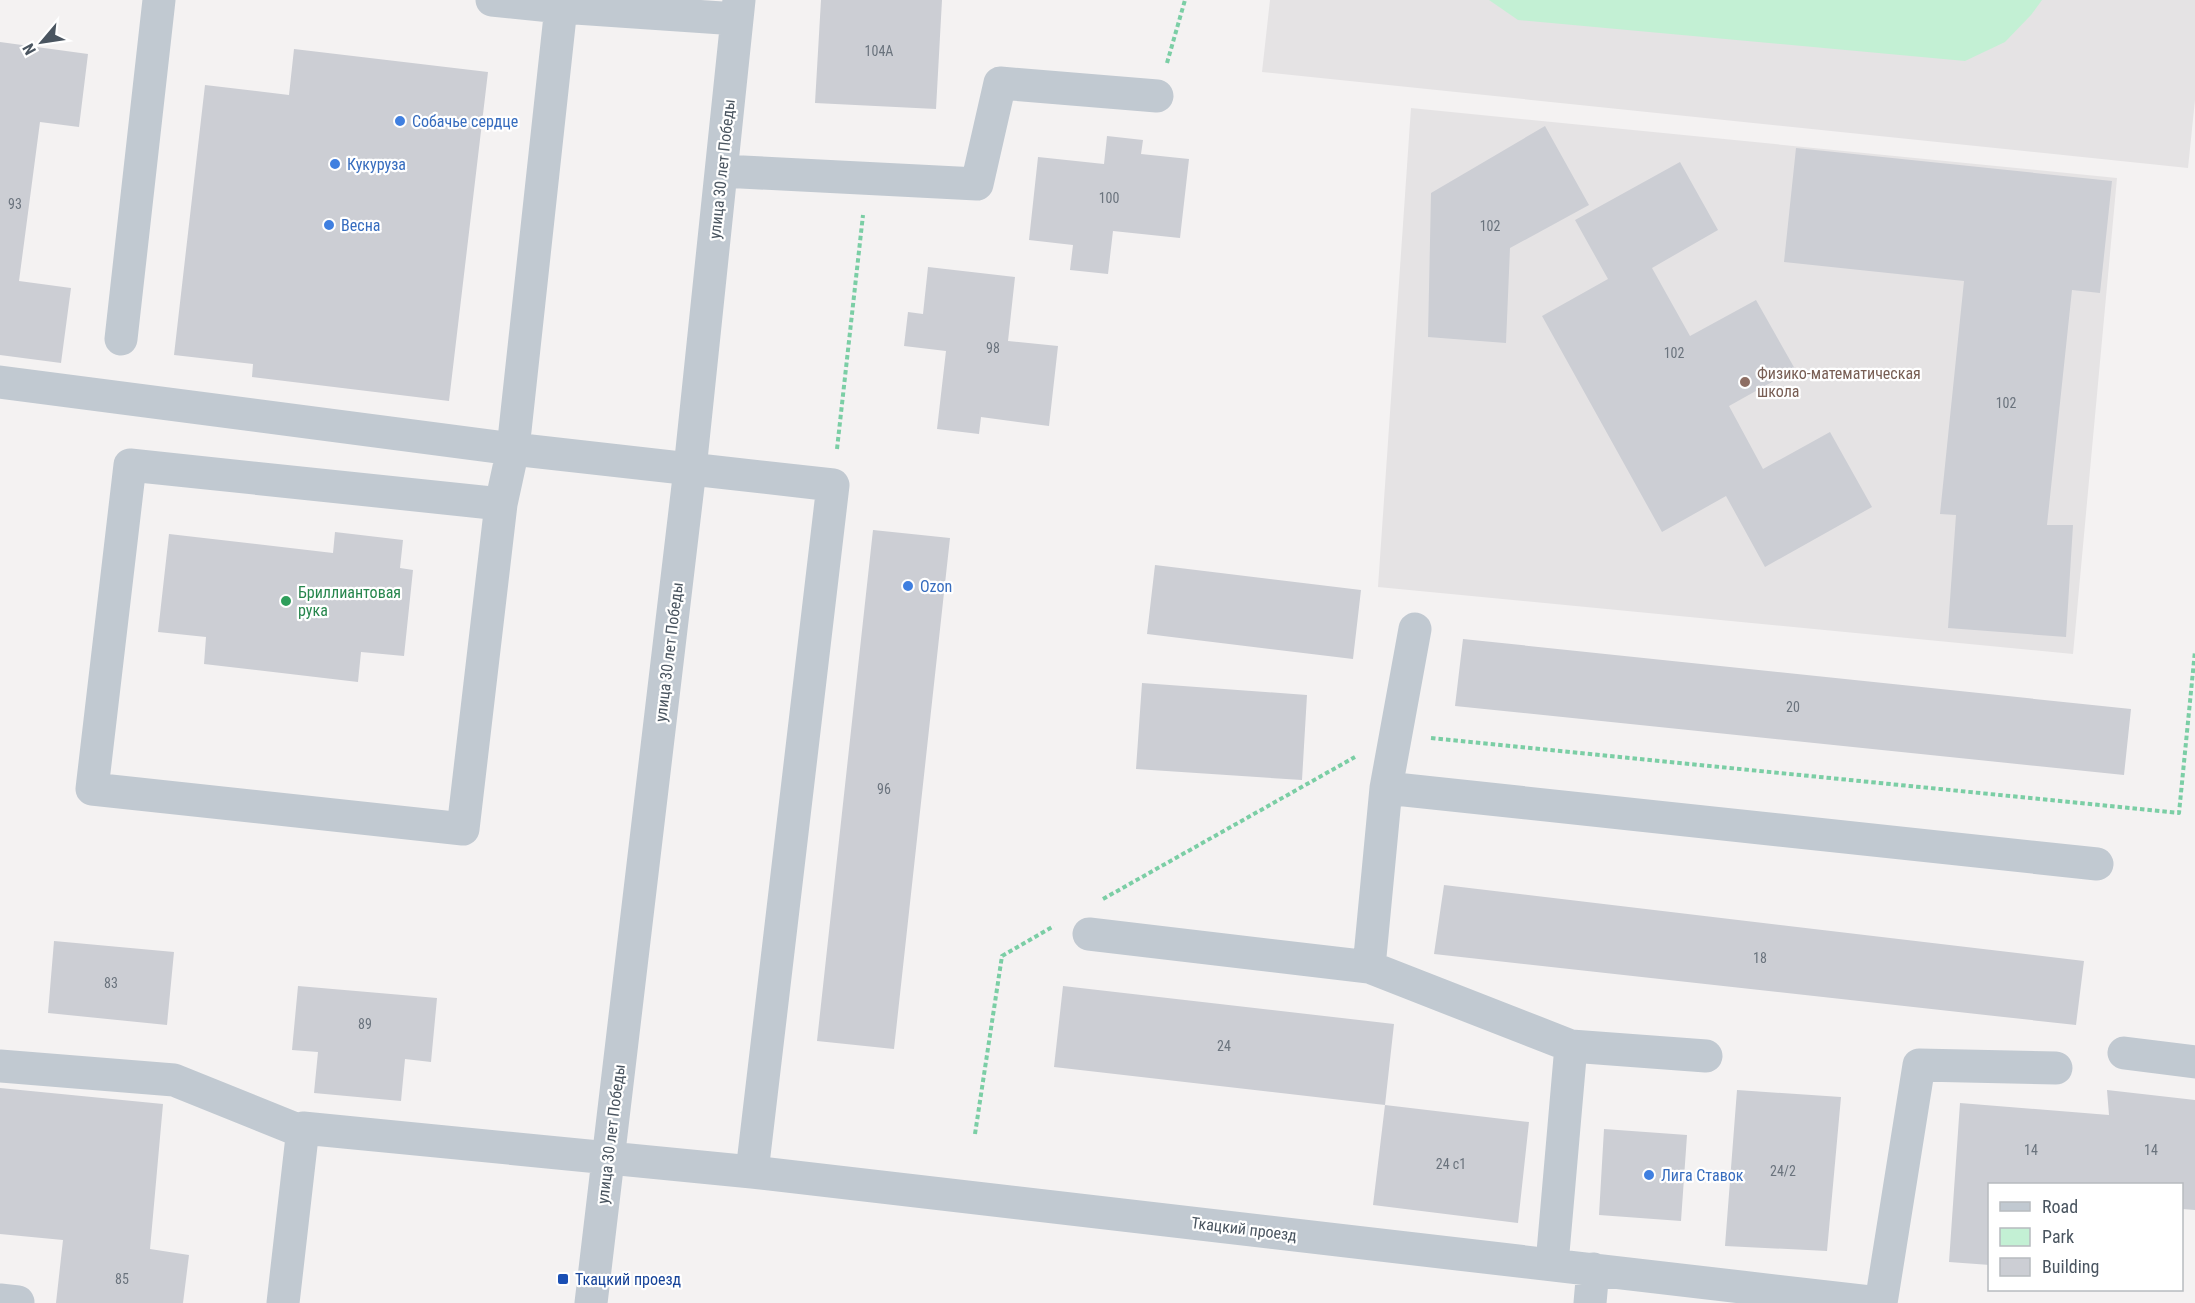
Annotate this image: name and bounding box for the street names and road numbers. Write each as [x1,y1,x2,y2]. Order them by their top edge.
street label: улица 30 лет Победы [705,98,739,240]
street label: улица 30 лет Победы [651,581,687,723]
street label: улица 30 лет Победы [593,1063,629,1205]
street label: Ткацкий проезд [1190,1213,1298,1245]

